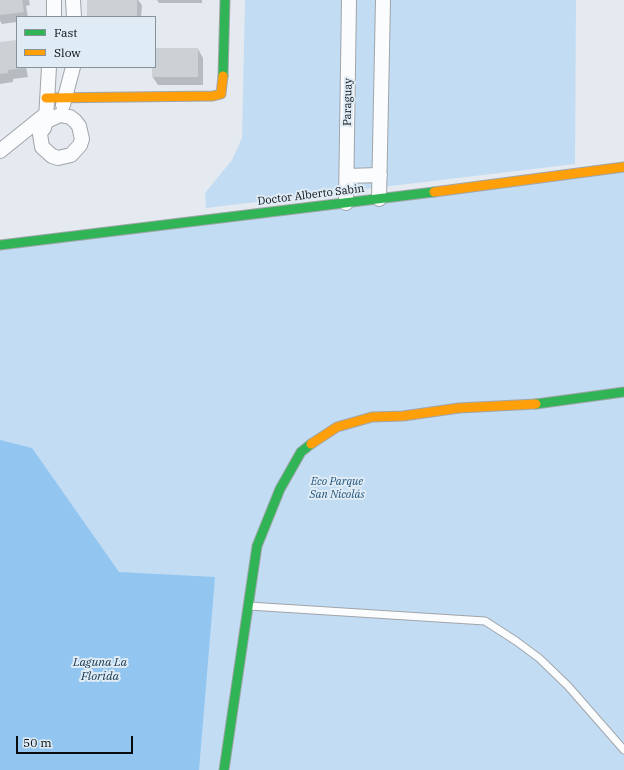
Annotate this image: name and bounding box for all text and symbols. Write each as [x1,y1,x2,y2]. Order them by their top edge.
legend [16,16,156,68]
text: Fast [54,25,78,40]
text: Slow [54,45,81,60]
street label: Paraguay [341,78,355,126]
street label: Doctor Alberto Sabin [257,182,365,208]
park label: Eco Parque San Nicolás [310,475,364,501]
water label: Laguna La Florida [73,656,127,684]
scale bar [18,728,135,754]
text: 50 m [23,735,52,750]

